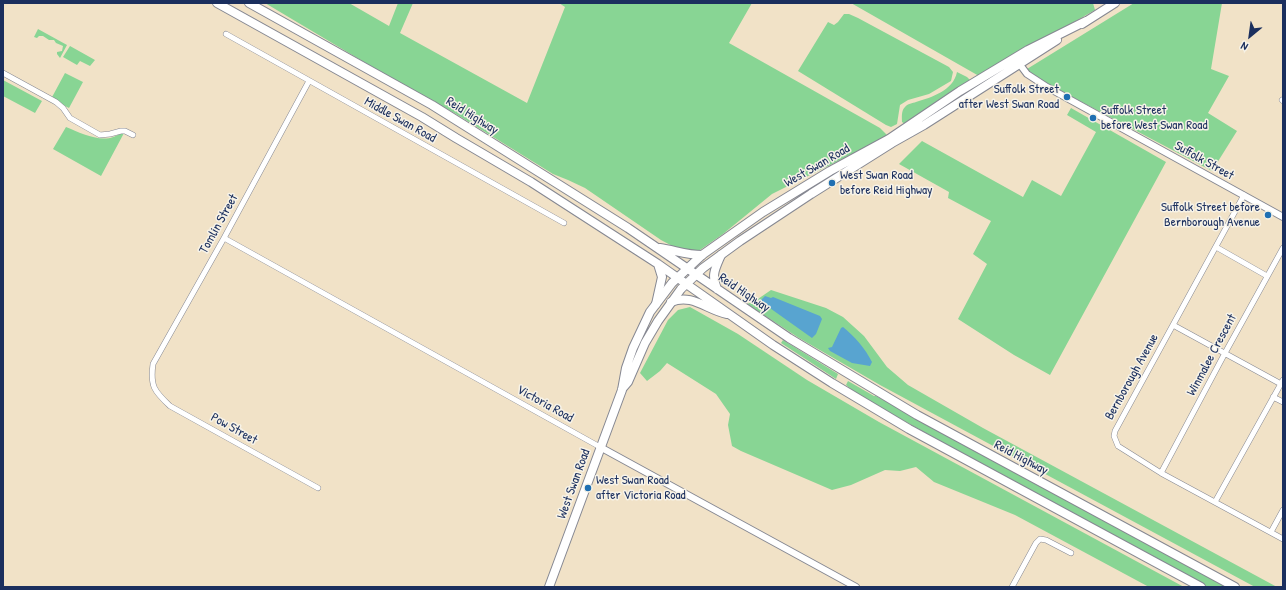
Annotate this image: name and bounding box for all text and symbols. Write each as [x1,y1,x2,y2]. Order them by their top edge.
north arrow [1230,16,1270,56]
text: N [1238,39,1250,54]
place label: Suffolk Street after West Swan Road [959,82,1059,113]
marker: Suffolk Street after West Swan Road [1062,92,1072,102]
street label: Middle Swan Road [361,94,439,146]
street label: Reid Highway [443,94,501,138]
place label: Suffolk Street before West Swan Road [1101,103,1208,134]
marker: Suffolk Street before West Swan Road [1088,113,1098,123]
street label: Suffolk Street [1172,138,1236,184]
street label: West Swan Road [782,141,852,191]
place label: West Swan Road before Reid Highway [840,168,933,199]
marker: West Swan Road before Reid Highway [827,178,837,188]
street label: Tomlin Street [196,192,242,256]
place label: Suffolk Street before Bernborough Avenue [1161,200,1260,231]
marker: Suffolk Street before Bernborough Avenue [1263,210,1273,220]
street label: Reid Highway [715,270,773,316]
street label: Winmalee Crescent [1184,311,1240,399]
street label: Bernborough Avenue [1102,331,1162,423]
street label: Victoria Road [514,382,576,426]
street label: Pow Street [208,410,260,448]
street label: Reid Highway [991,437,1051,479]
street label: West Swan Road [554,447,594,521]
place label: West Swan Road after Victoria Road [596,473,686,504]
marker: West Swan Road after Victoria Road [583,483,593,493]

